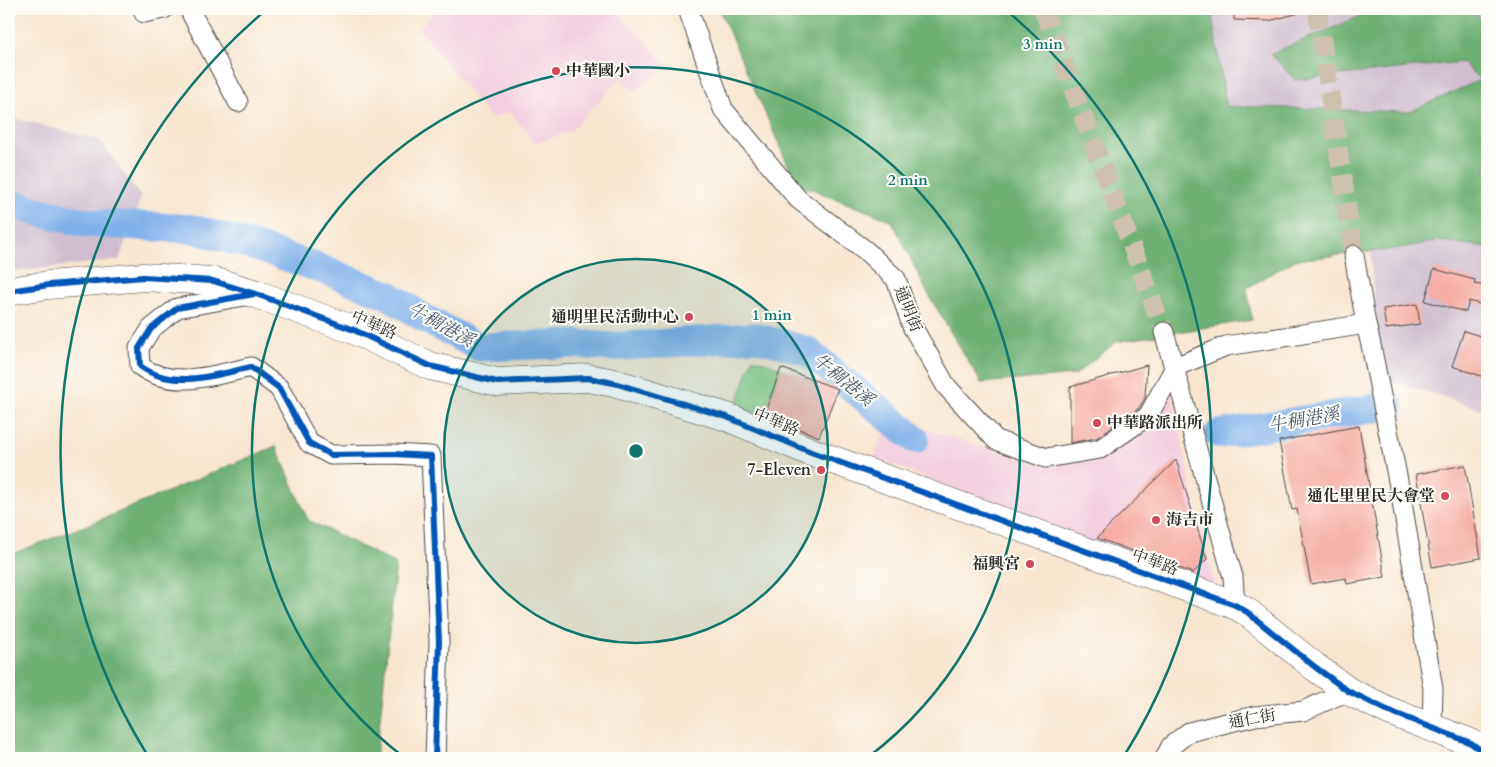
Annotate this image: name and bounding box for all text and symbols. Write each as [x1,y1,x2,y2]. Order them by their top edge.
text: 3 min [1023,34,1063,54]
place label: 中華國小 [566,60,630,82]
marker: 中華國小 [550,65,562,77]
text: 2 min [888,170,928,190]
street label: 通明街 [889,283,927,335]
water label: 牛稠港溪 [403,297,480,354]
street label: 中華路 [348,305,400,345]
text: 1 min [752,305,792,325]
place label: 通明里民活動中心 [551,306,679,328]
marker: 通明里民活動中心 [683,311,695,323]
water label: 牛稠港溪 [807,348,880,414]
water label: 牛稠港溪 [1266,401,1344,439]
street label: 中華路 [750,402,802,442]
place label: 中華路派出所 [1107,412,1203,434]
marker: 中華路派出所 [1091,417,1103,429]
centre of rings [627,442,645,460]
place label: 7-Eleven [747,459,812,481]
marker: 7-Eleven [815,464,827,476]
place label: 通化里里民大會堂 [1307,485,1435,507]
marker: 通化里里民大會堂 [1439,490,1451,502]
place label: 海吉市 [1166,509,1214,531]
marker: 海吉市 [1150,514,1162,526]
street label: 中華路 [1129,543,1181,581]
place label: 福興宮 [972,553,1020,575]
marker: 福興宮 [1024,558,1036,570]
street label: 通仁街 [1226,704,1278,734]

